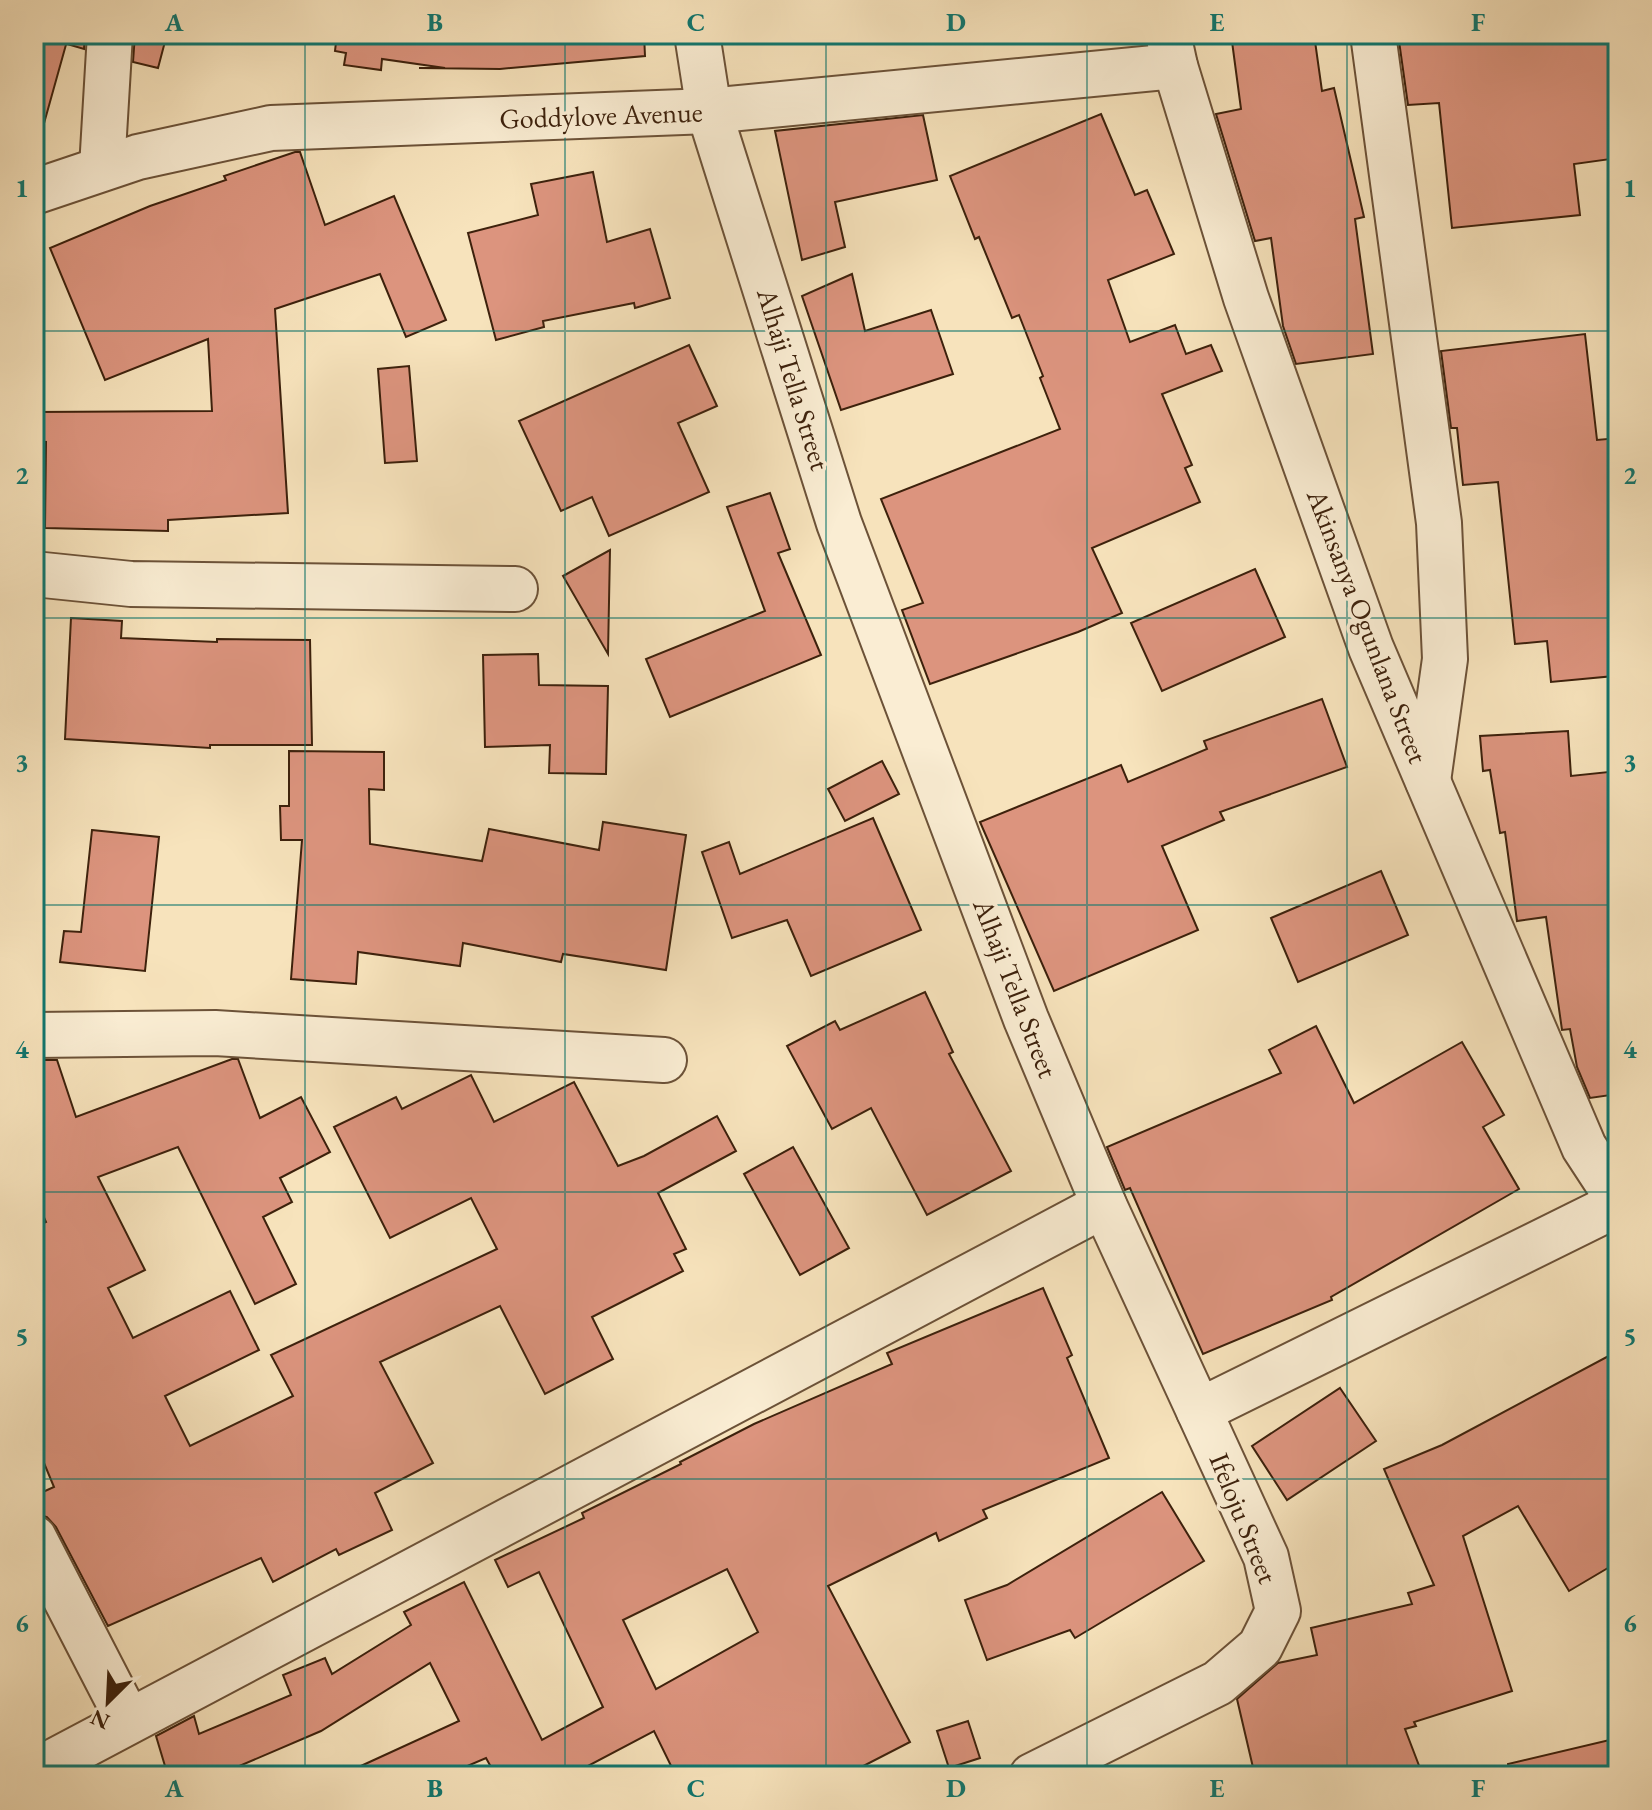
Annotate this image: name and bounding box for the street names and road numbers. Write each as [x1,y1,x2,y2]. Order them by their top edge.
street label: Goddylove Avenue [499,93,703,137]
street label: Alhaji Tella Street [749,283,839,475]
street label: Akinsanya Ogunlana Street [1299,483,1437,768]
street label: Alhaji Tella Street [965,893,1067,1083]
street label: Ifeloju Street [1202,1448,1287,1589]

